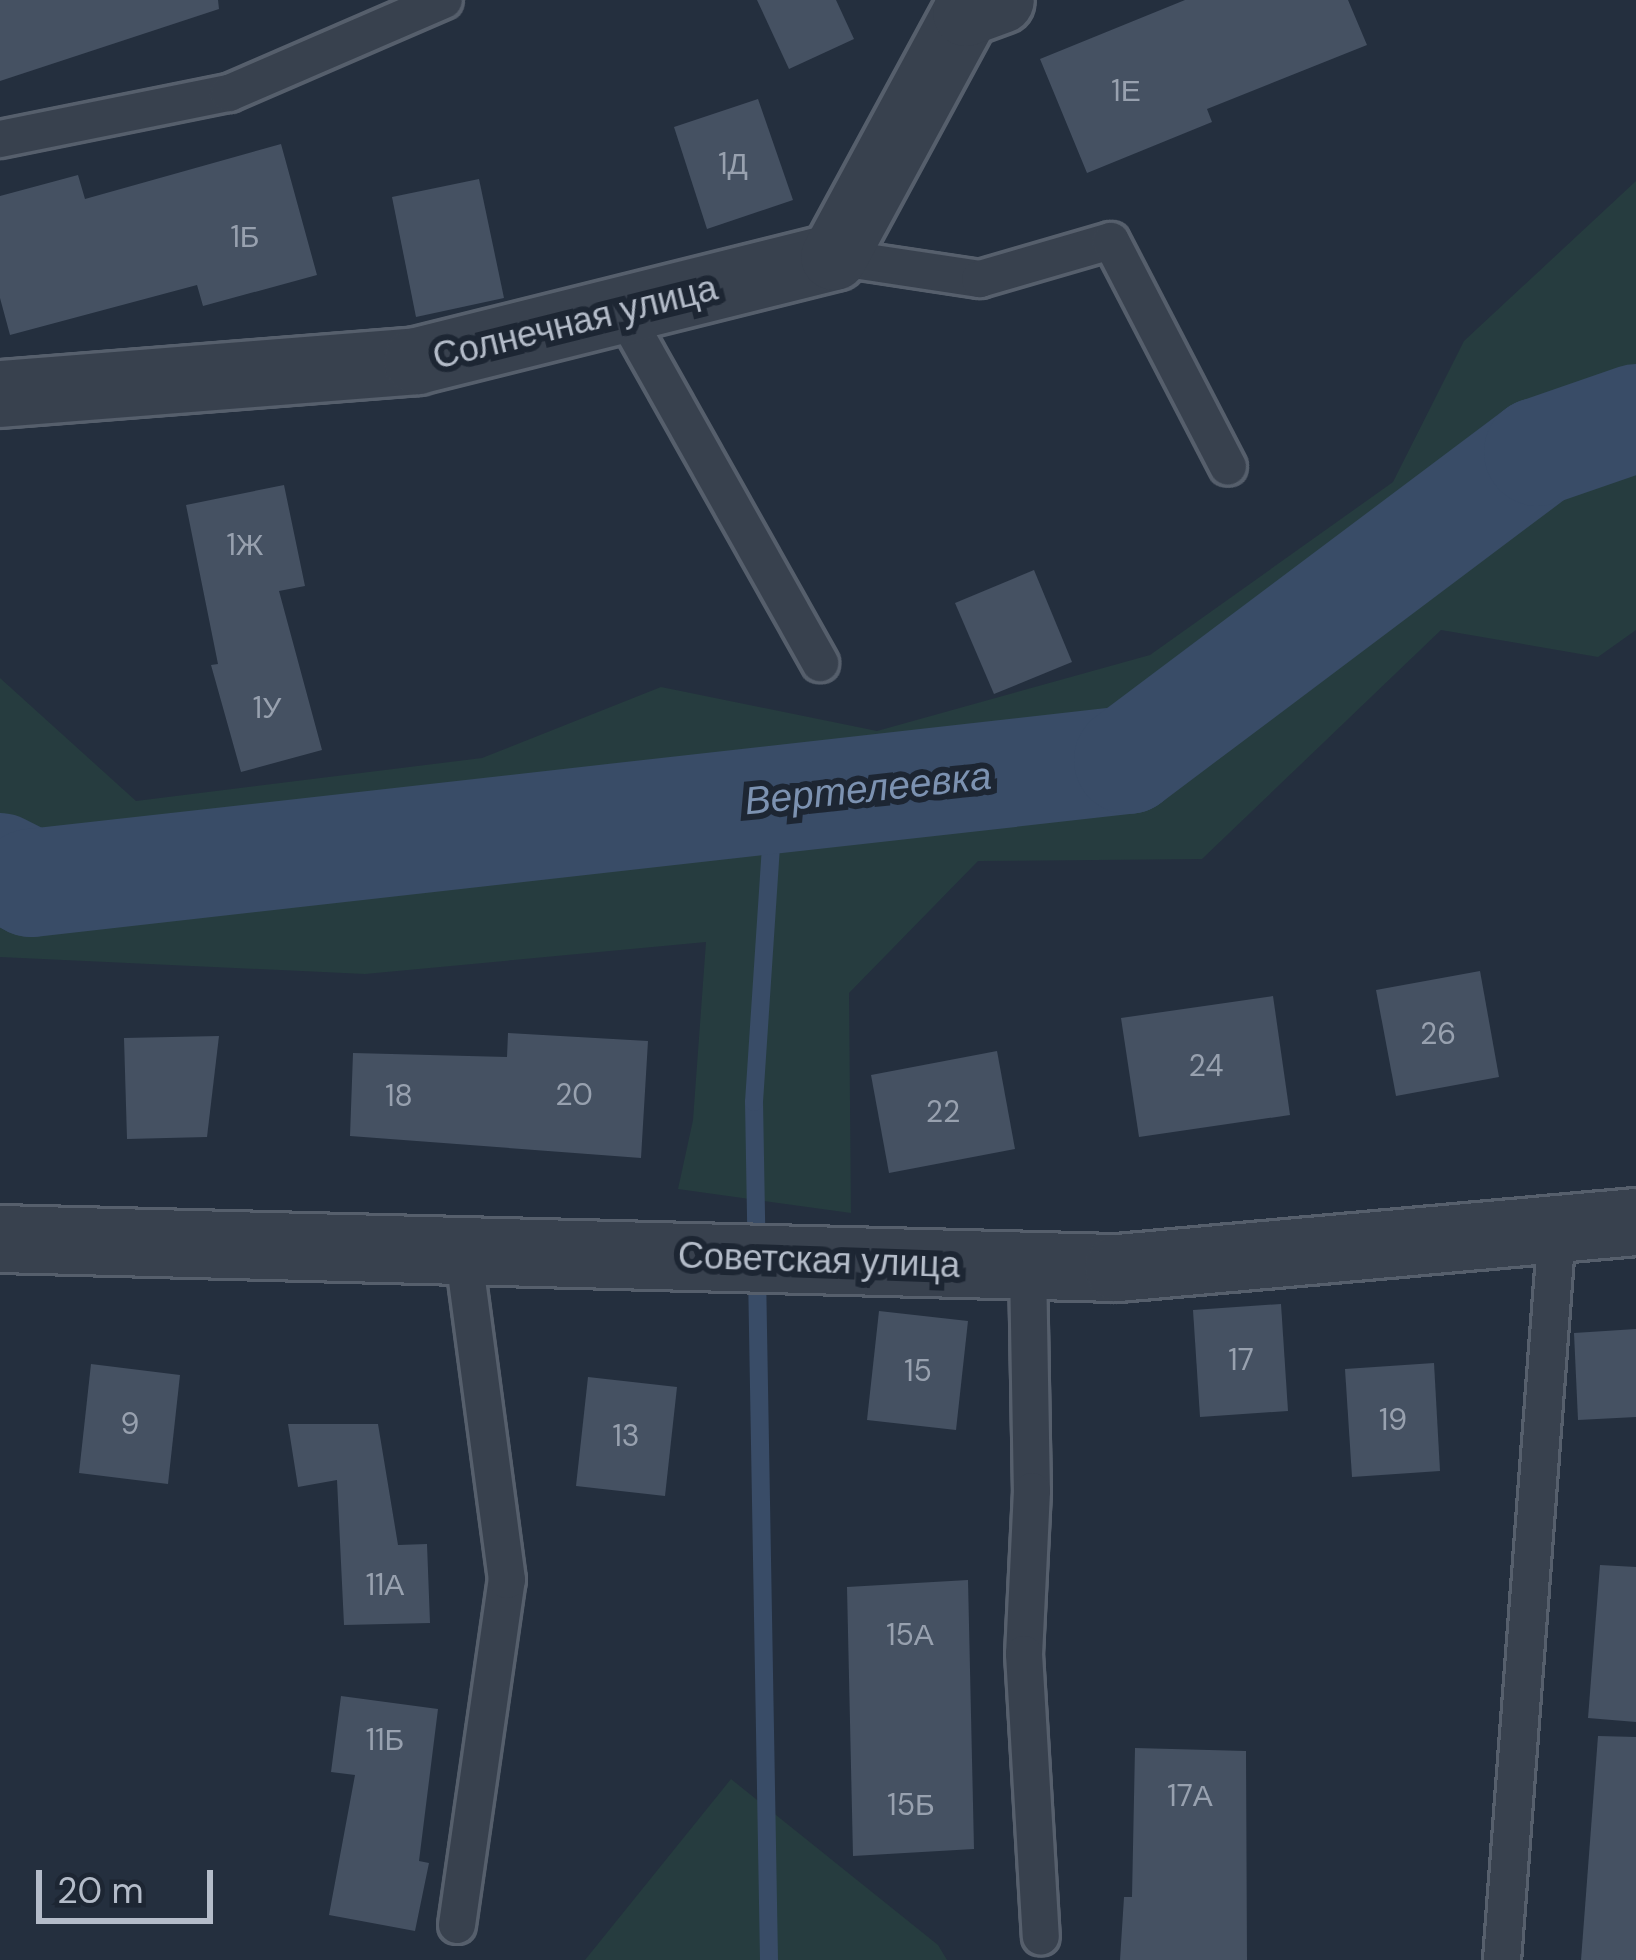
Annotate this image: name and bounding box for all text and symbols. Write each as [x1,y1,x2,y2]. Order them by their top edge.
house number: 1Е [1111,73,1141,109]
house number: 1Д [718,146,748,182]
house number: 1Б [230,219,260,255]
street label: Солнечная улица [428,266,722,378]
house number: 1Ж [226,527,264,563]
house number: 1У [253,690,281,726]
water label: Вертелеевка [742,753,994,825]
house number: 26 [1420,1016,1456,1052]
house number: 24 [1189,1048,1223,1084]
house number: 20 [555,1077,593,1113]
house number: 18 [385,1078,413,1114]
house number: 22 [926,1094,960,1130]
street label: Советская улица [677,1233,961,1287]
house number: 17 [1228,1342,1254,1378]
house number: 15 [904,1353,932,1389]
house number: 19 [1379,1402,1407,1438]
house number: 9 [121,1406,139,1442]
house number: 13 [612,1418,640,1454]
house number: 11А [366,1567,404,1603]
house number: 15А [886,1617,934,1653]
house number: 11Б [366,1722,404,1758]
house number: 17А [1167,1778,1213,1814]
house number: 15Б [887,1787,935,1823]
scale bar [42,1846,219,1920]
text: 20 m [57,1867,144,1914]

